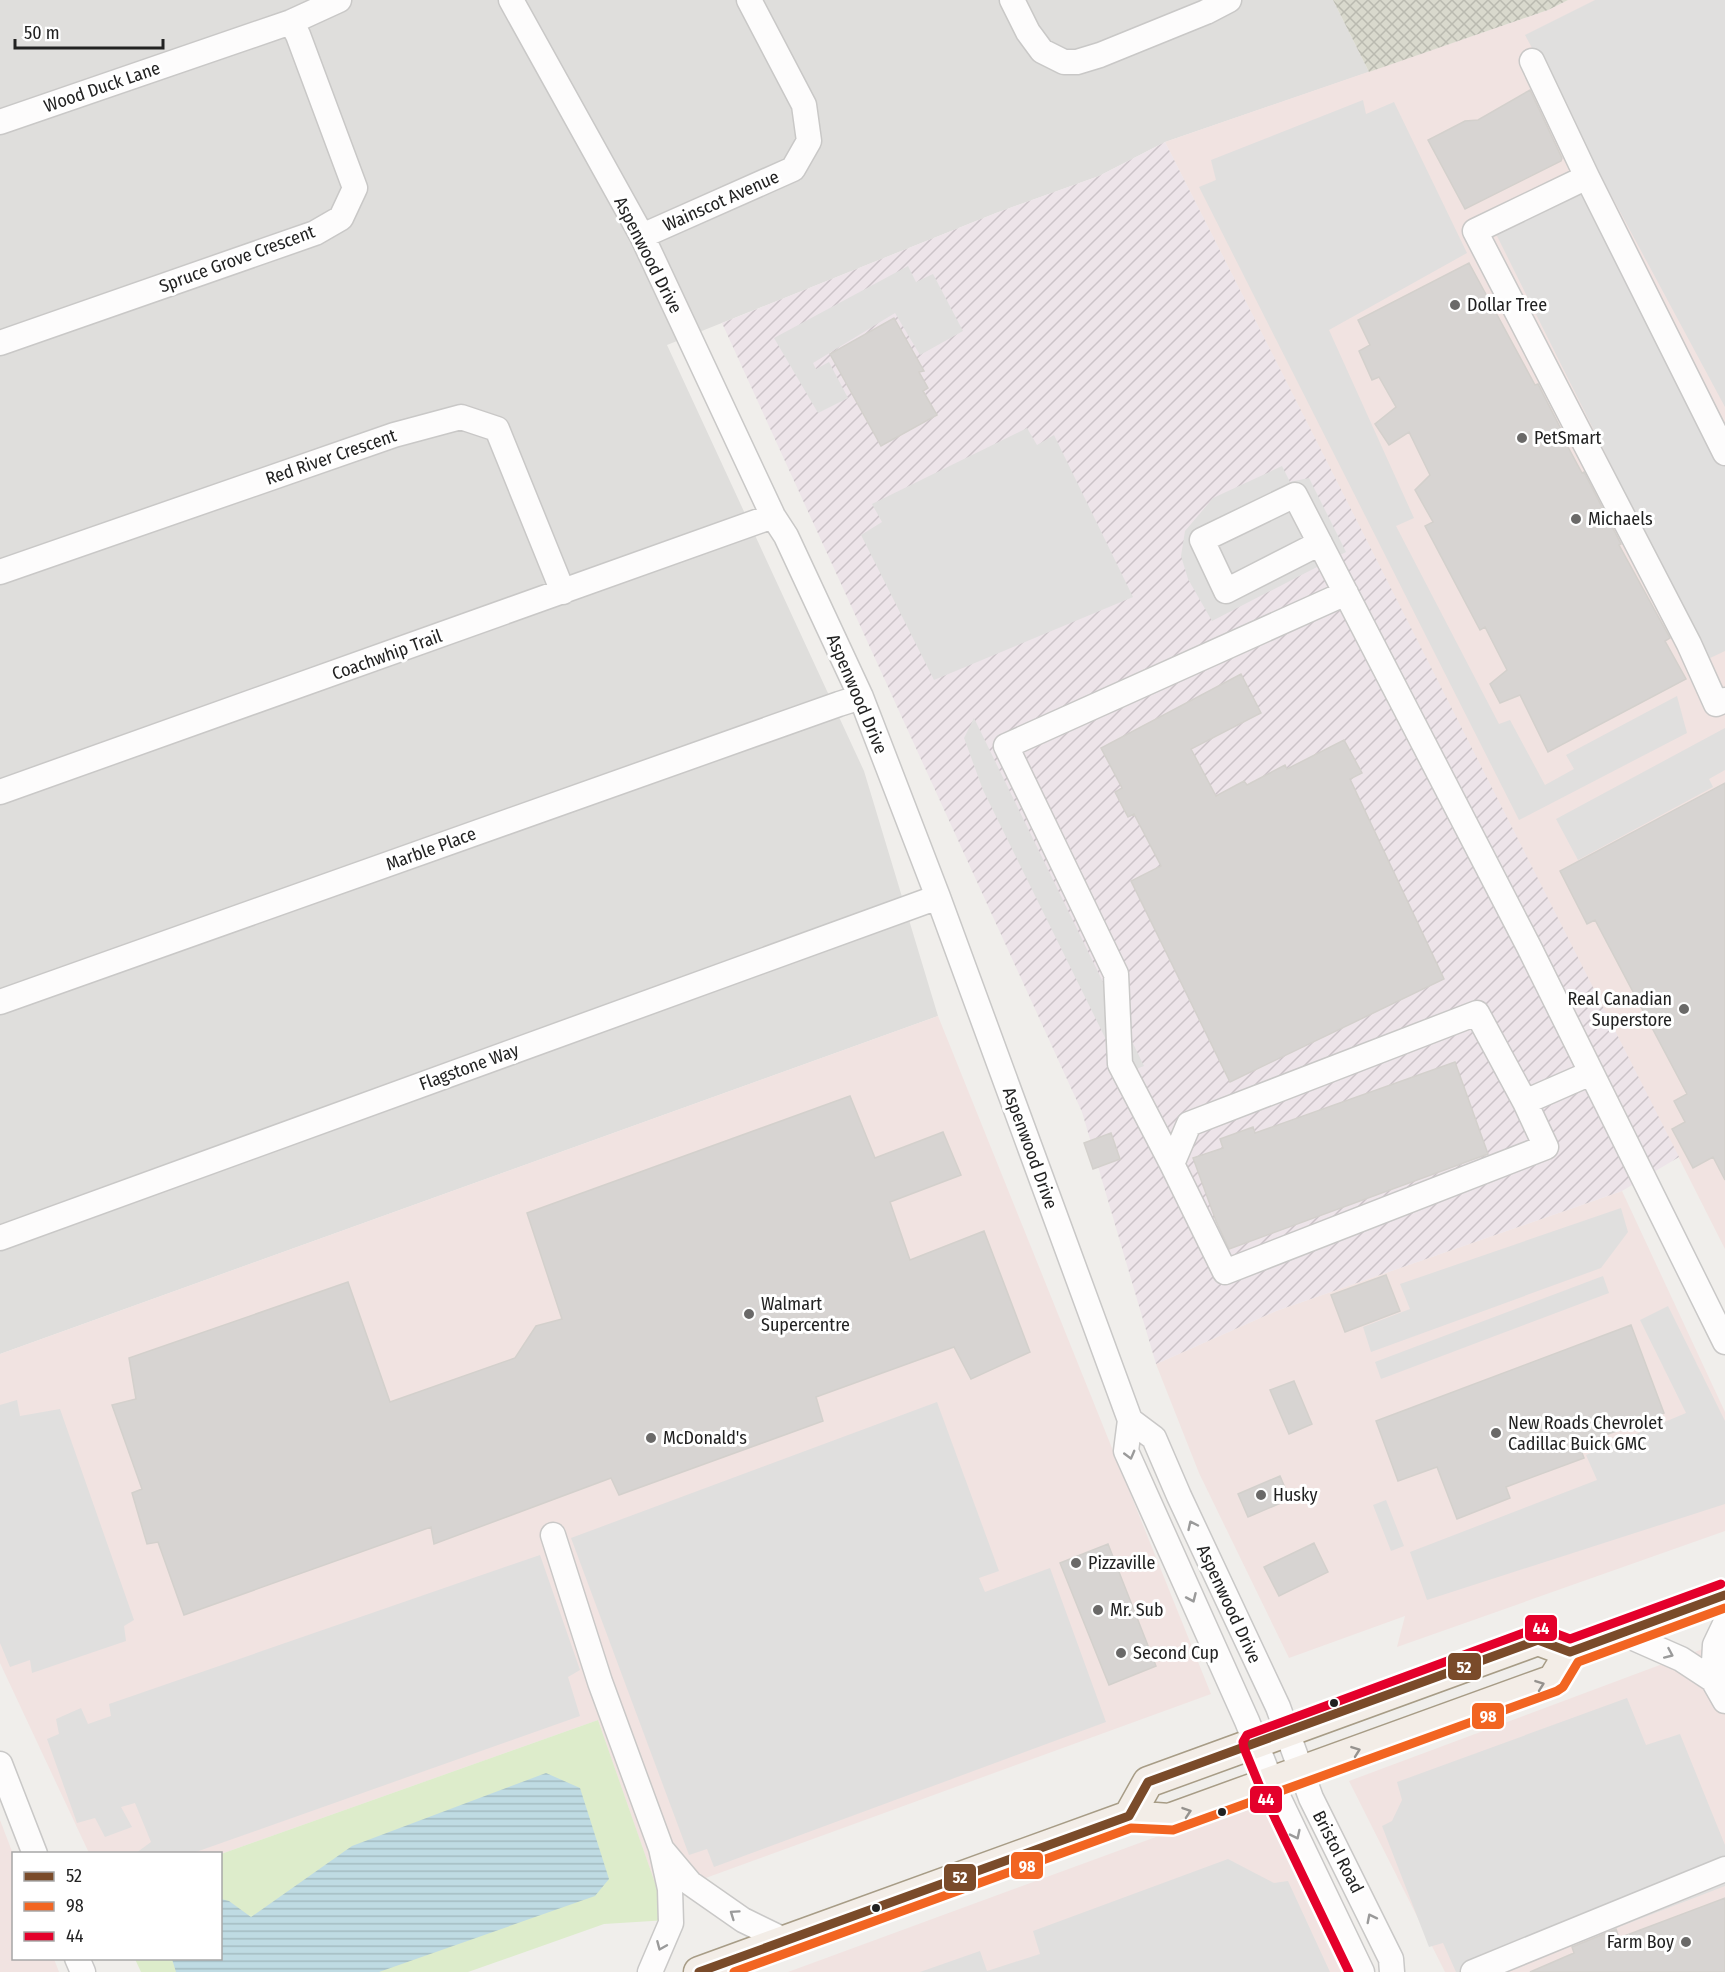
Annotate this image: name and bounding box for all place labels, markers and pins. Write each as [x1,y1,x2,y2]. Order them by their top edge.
place label: Dollar Tree [1467,294,1547,316]
marker: Dollar Tree [1448,298,1462,312]
place label: PetSmart [1534,427,1602,449]
marker: PetSmart [1515,431,1529,445]
place label: Michaels [1588,508,1653,530]
marker: Michaels [1569,512,1583,526]
place label: Real Canadian Superstore [1568,988,1672,1031]
marker: Real Canadian Superstore [1677,1002,1691,1016]
place label: Walmart Supercentre [761,1293,850,1336]
marker: Walmart Supercentre [742,1307,756,1321]
place label: New Roads Chevrolet Cadillac Buick GMC [1508,1412,1663,1455]
marker: New Roads Chevrolet Cadillac Buick GMC [1489,1426,1503,1440]
place label: McDonald's [663,1427,747,1449]
marker: McDonald's [644,1431,658,1445]
place label: Husky [1273,1484,1317,1506]
marker: Husky [1254,1488,1268,1502]
place label: Pizzaville [1088,1552,1155,1574]
marker: Pizzaville [1069,1556,1083,1570]
place label: Mr. Sub [1110,1599,1164,1621]
marker: Mr. Sub [1091,1603,1105,1617]
place label: Second Cup [1133,1642,1219,1664]
marker: Second Cup [1114,1646,1128,1660]
unlabelled marker [1328,1697,1340,1709]
unlabelled marker [1216,1806,1228,1818]
unlabelled marker [870,1902,882,1914]
place label: Farm Boy [1607,1931,1674,1953]
marker: Farm Boy [1679,1935,1693,1949]

